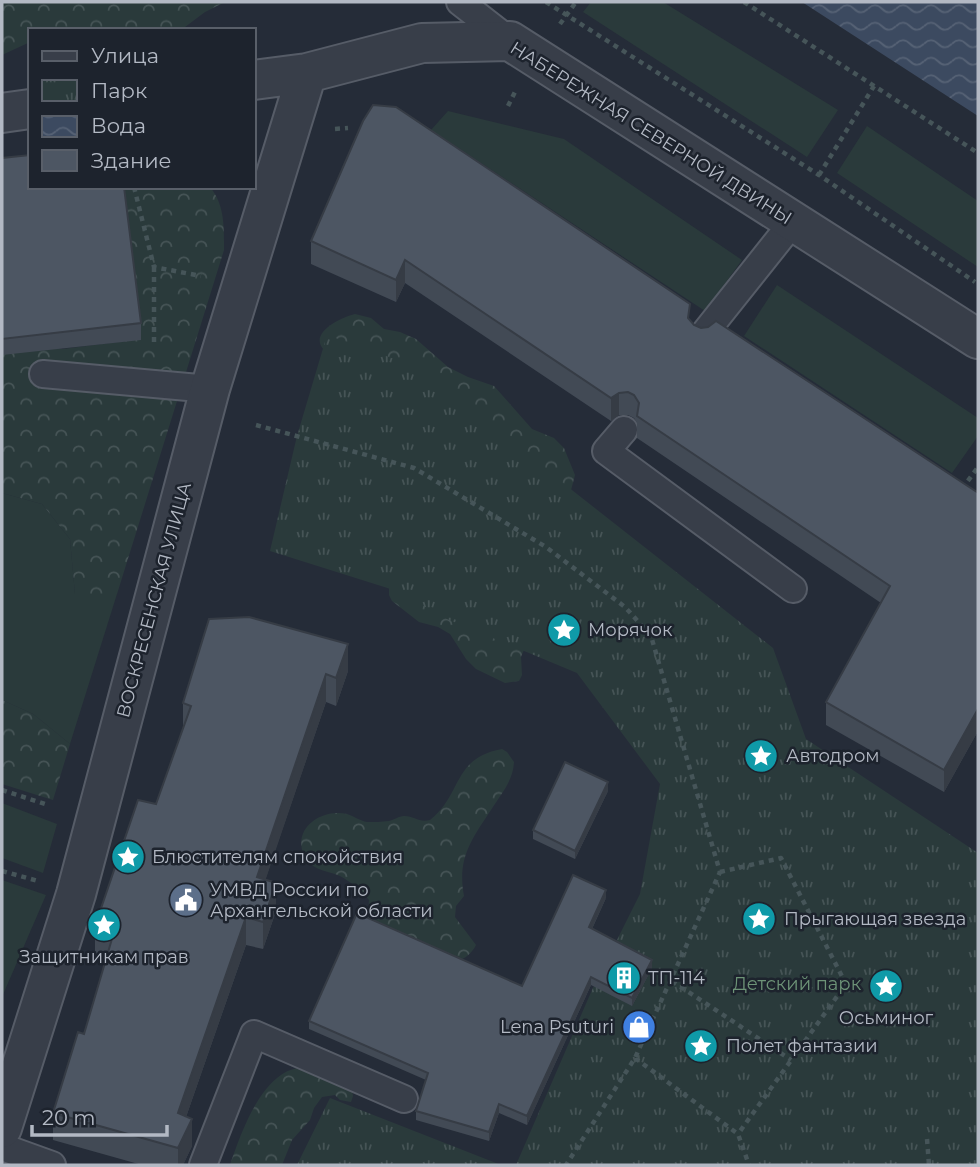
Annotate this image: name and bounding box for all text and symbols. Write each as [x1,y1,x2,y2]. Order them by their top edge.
legend [28,28,256,189]
street label: НАБЕРЕЖНАЯ СЕВЕРНОЙ ДВИНЫ [506,37,796,229]
text: Улица [91,43,159,68]
text: Парк [91,78,147,103]
text: Вода [91,113,146,138]
text: Здание [91,148,172,173]
street label: ВОСКРЕСЕНСКАЯ УЛИЦА [112,479,196,720]
place icon: Морячок [545,611,583,649]
place label: Морячок [588,619,673,641]
place icon: Автодром [742,737,780,775]
place label: Автодром [786,745,880,767]
place icon: Блюстителям спокойствия [109,838,147,876]
place label: Блюстителям спокойствия [152,846,403,868]
place label: УМВД России по Архангельской области [210,879,433,922]
public building icon: УМВД России по Архангельской области [167,881,205,919]
place icon: Прыгающая звезда [740,900,778,938]
place icon: Защитникам прав [85,906,123,944]
place label: Прыгающая звезда [784,908,966,930]
place label: Защитникам прав [19,946,189,968]
building icon: ТП-114 [605,959,643,997]
place label: ТП-114 [648,967,705,989]
place icon: Осьминог [867,967,905,1005]
park label: Детский парк [733,973,862,995]
place label: Осьминог [839,1007,934,1029]
shop icon: Lena Psuturi [620,1008,658,1046]
place label: Lena Psuturi [500,1016,614,1038]
place icon: Полет фантазии [682,1027,720,1065]
place label: Полет фантазии [726,1035,878,1057]
scale bar [32,1094,166,1138]
text: 20 m [42,1105,96,1130]

